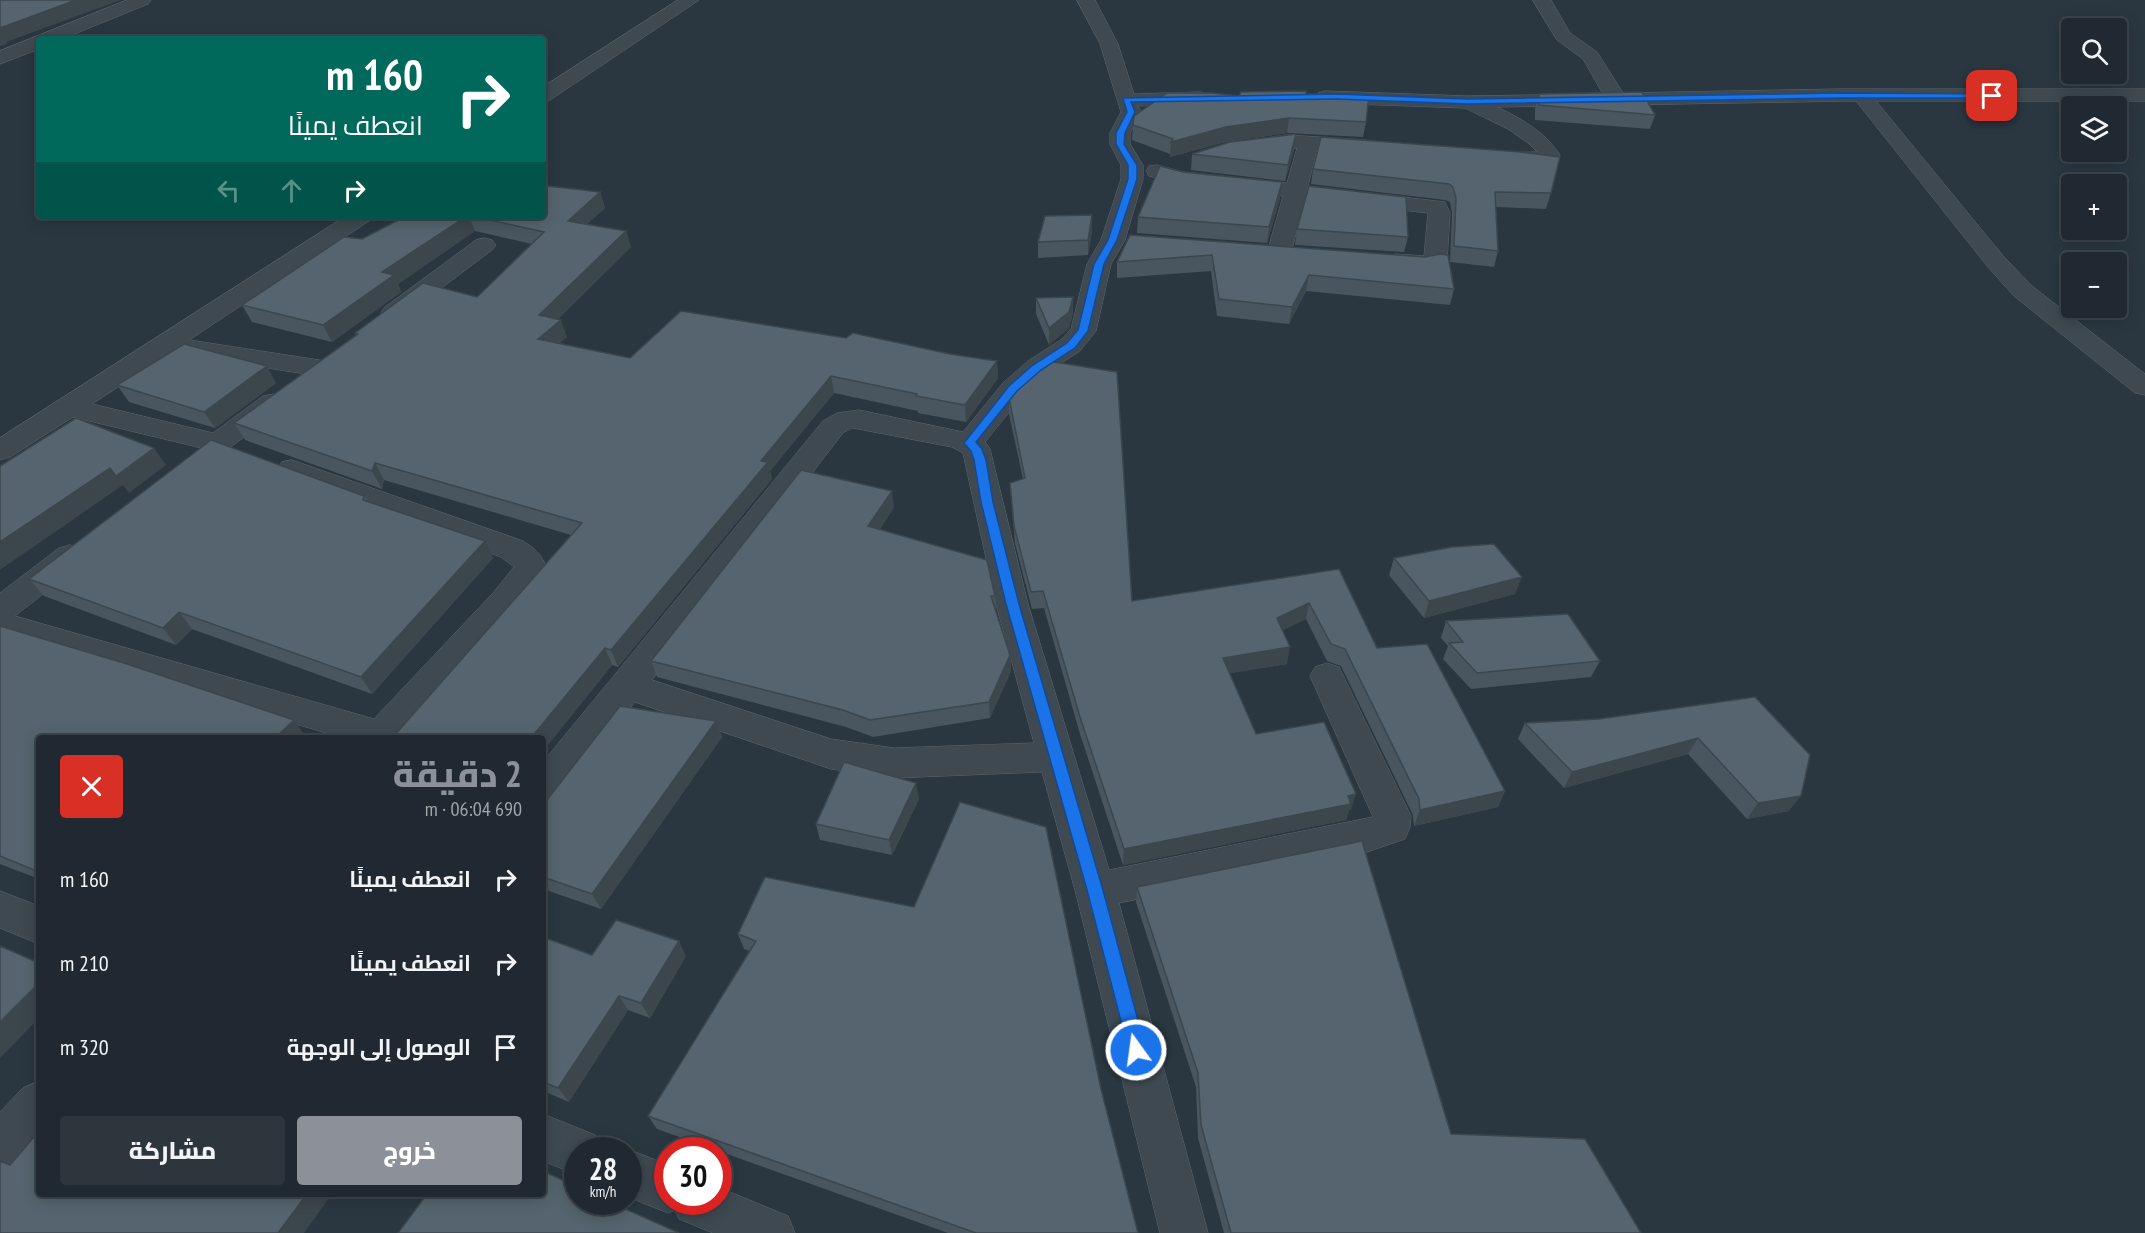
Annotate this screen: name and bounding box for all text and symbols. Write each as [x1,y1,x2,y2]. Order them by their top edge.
map controls [2061,18,2127,318]
button: search [2061,18,2127,84]
text: 160 m [326,47,423,102]
icon: right [444,60,522,138]
pin [1966,70,2017,121]
icon: arrive [1975,79,2008,112]
button: layers [2061,96,2127,162]
text: انعطف يمينًا [288,108,423,142]
icon: left [212,174,245,207]
icon: ahead [275,174,308,207]
icon: right [338,174,371,207]
button: + [2061,174,2127,240]
button: − [2061,252,2127,318]
text: 2 دقيقة [393,750,522,797]
button: close [60,755,123,818]
text: 690 m · 06:04 [425,796,522,822]
icon: right [489,863,522,896]
text: 160 m [60,865,109,893]
text: انعطف يمينًا [349,865,471,893]
icon: right [489,947,522,980]
text: 210 m [60,949,109,977]
text: انعطف يمينًا [349,949,471,977]
position arrow [1104,1018,1168,1082]
icon: arrive [489,1031,522,1064]
text: 320 m [60,1033,109,1061]
text: الوصول إلى الوجهة [287,1033,471,1061]
button: مشاركة [60,1116,285,1185]
button: خروج [297,1116,522,1185]
speed limit sign: 30 [654,1137,732,1215]
text: 28 [589,1149,617,1188]
text: km/h [590,1182,616,1201]

